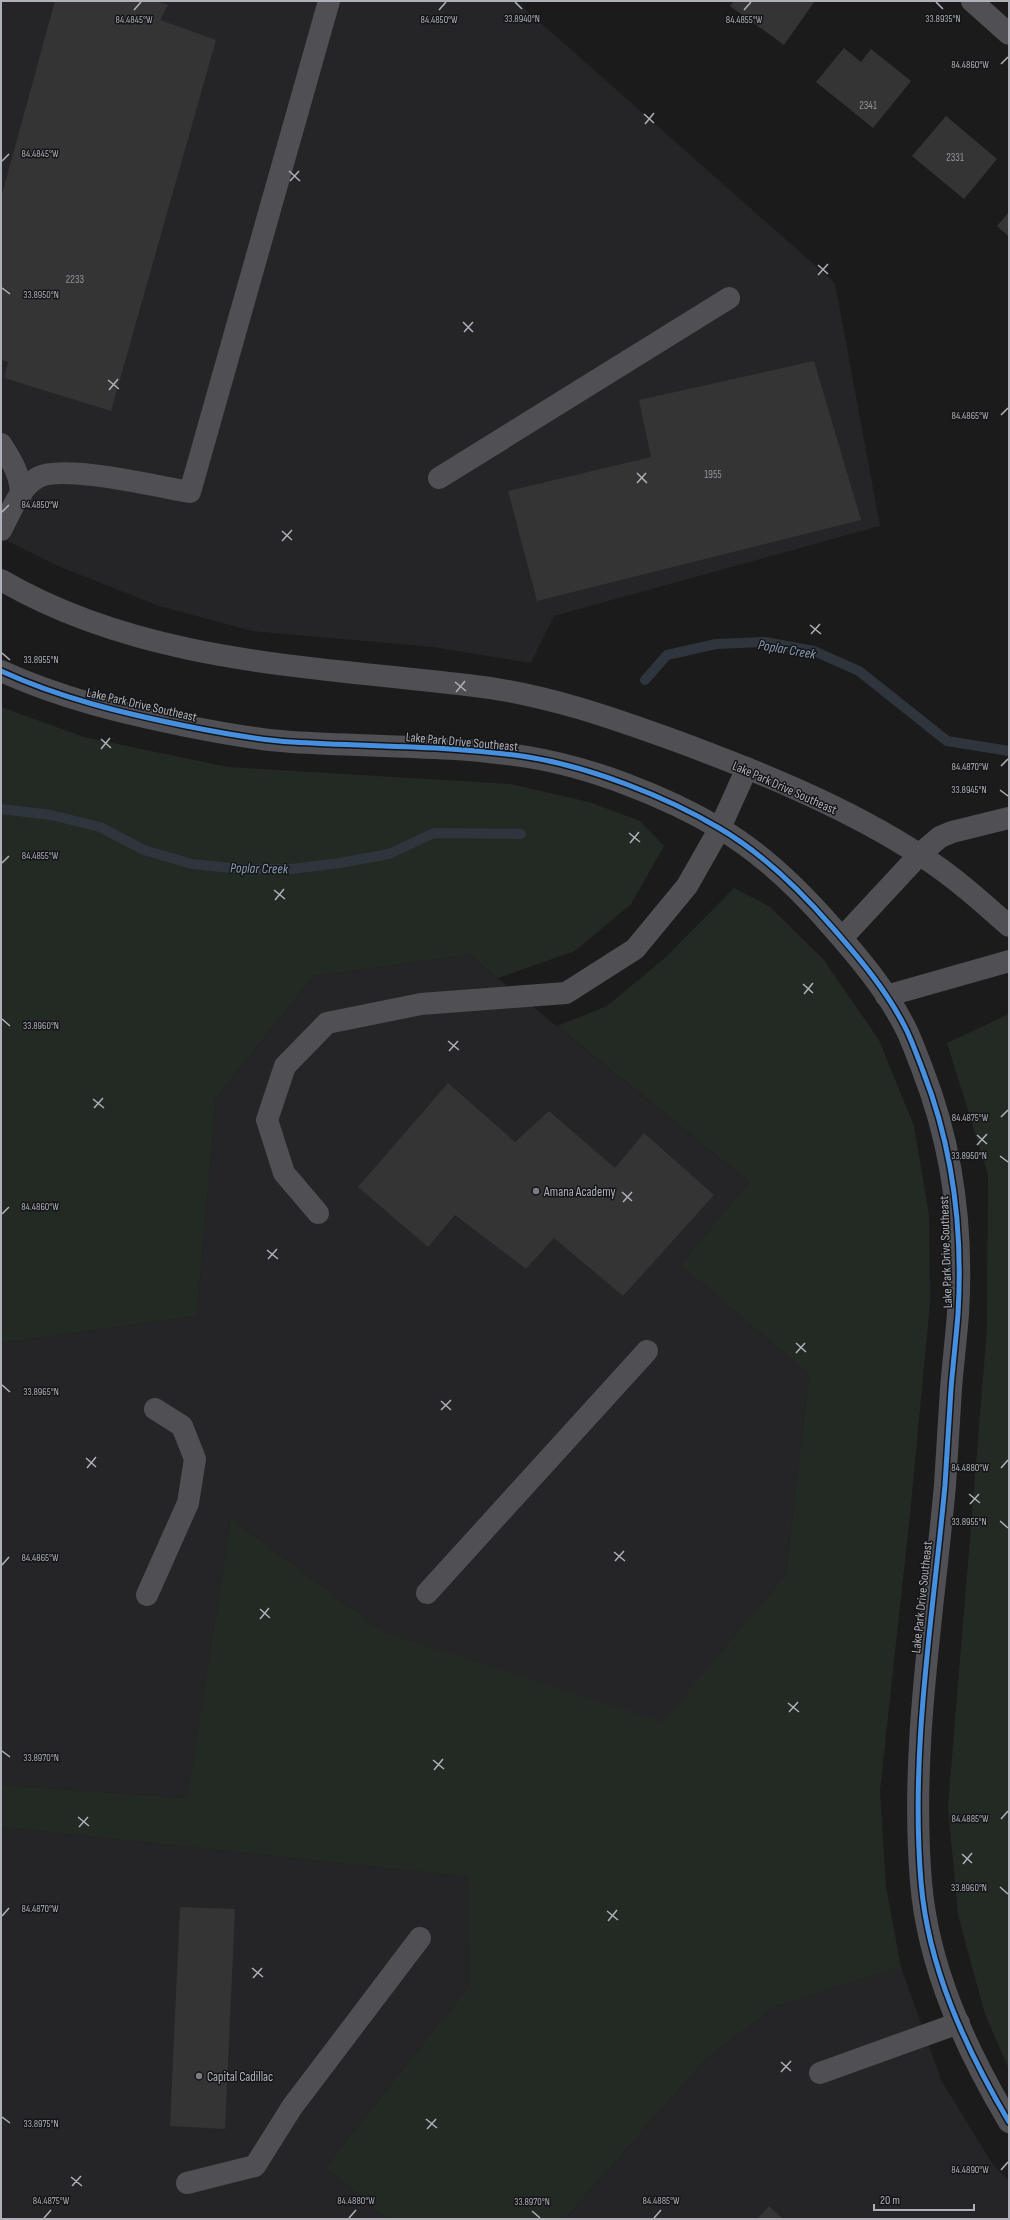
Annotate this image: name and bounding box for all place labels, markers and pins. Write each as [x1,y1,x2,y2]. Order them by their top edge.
place label: Amana Academy [543,1184,616,1200]
marker: Amana Academy [531,1186,541,1196]
place label: Capital Cadillac [207,2069,273,2085]
marker: Capital Cadillac [194,2071,204,2081]

